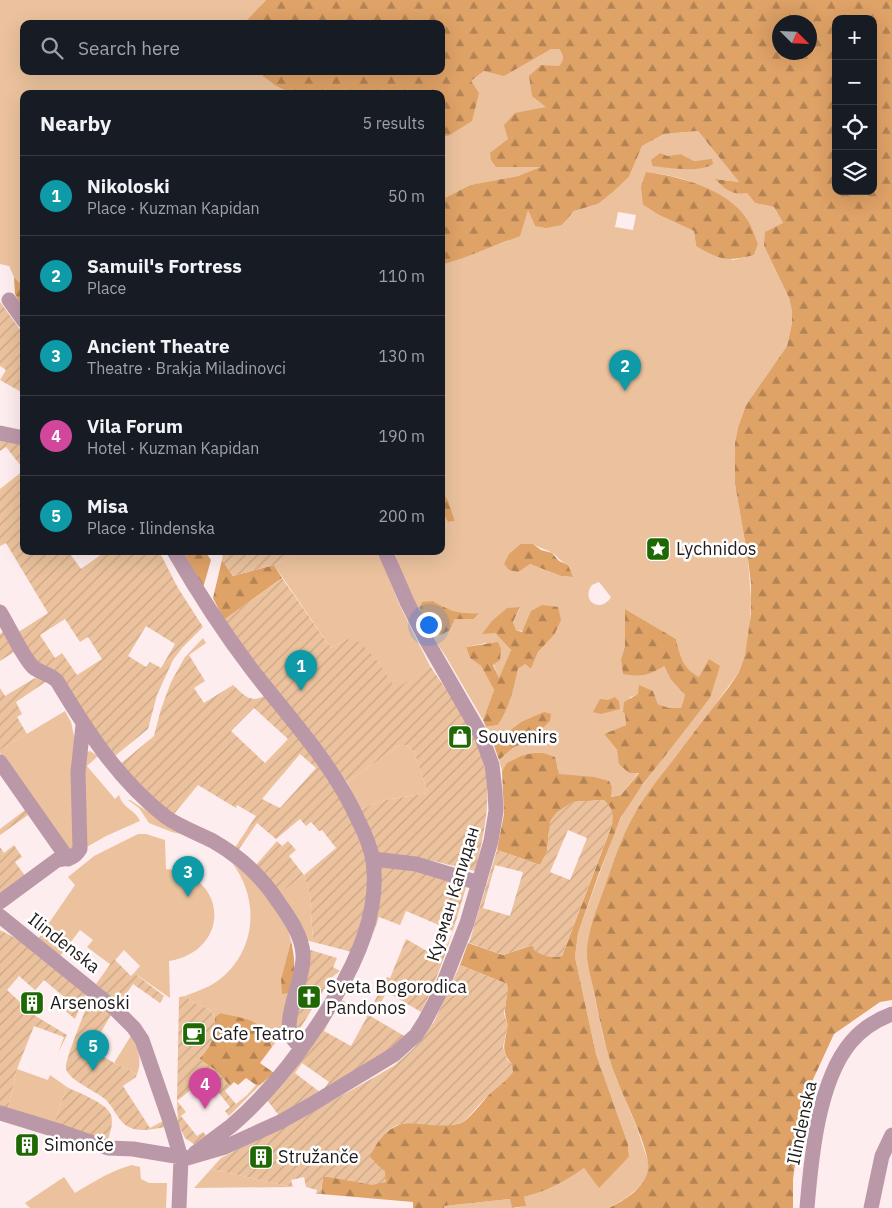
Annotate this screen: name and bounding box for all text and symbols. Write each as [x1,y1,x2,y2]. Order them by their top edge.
north arrow [772,15,817,60]
map controls [832,15,877,195]
button: + [832,15,877,60]
search box [20,20,445,75]
icon: search [38,34,66,62]
text: Search here [78,36,180,60]
button: − [832,60,877,105]
button: locate [832,105,877,150]
text: Nearby [40,109,111,137]
text: 5 results [362,113,425,133]
button: layers [832,150,877,195]
text: Nikoloski [87,174,170,198]
text: 1 [51,186,61,206]
text: 50 m [388,186,425,206]
text: Place · Kuzman Kapidan [87,198,260,218]
text: Samuil's Fortress [87,254,242,278]
text: 2 [51,266,61,286]
text: 110 m [378,266,425,286]
text: Place [87,278,126,298]
text: Ancient Theatre [87,334,230,358]
text: 3 [51,346,61,366]
text: 130 m [378,346,425,366]
pin: 2 [609,350,641,391]
text: Theatre · Brakja Miladinovci [87,358,286,378]
text: Vila Forum [87,414,183,438]
text: 4 [51,426,61,446]
text: 190 m [378,426,425,446]
text: Hotel · Kuzman Kapidan [87,438,259,458]
text: Misa [87,494,128,518]
text: 5 [51,506,61,526]
text: 200 m [378,506,425,526]
text: Place · Ilindenska [87,518,215,538]
place icon: Lychnidos [645,536,671,562]
place label: Lychnidos [676,537,756,560]
your location [416,612,442,638]
pin: 1 [285,650,317,691]
shop icon: Souvenirs [447,724,473,750]
place label: Souvenirs [478,725,557,748]
street label: Кузман Капидан [421,824,484,964]
pin: 3 [172,856,204,897]
street label: Ilindenska [24,907,105,978]
place label: Sveta Bogorodica Pandonos [326,975,467,1019]
church icon: Sveta Bogorodica Pandonos [296,984,322,1010]
building icon: Arsenoski [19,990,45,1016]
place label: Arsenoski [50,991,130,1014]
cafe icon: Cafe Teatro [181,1021,207,1047]
place label: Cafe Teatro [212,1022,304,1045]
pin: 5 [77,1030,109,1071]
pin: 4 [189,1068,221,1109]
street label: Ilindenska [781,1078,822,1167]
building icon: Simonče [14,1132,40,1158]
place label: Simonče [44,1133,114,1156]
building icon: Stružanče [248,1144,274,1170]
place label: Stružanče [278,1145,359,1168]

